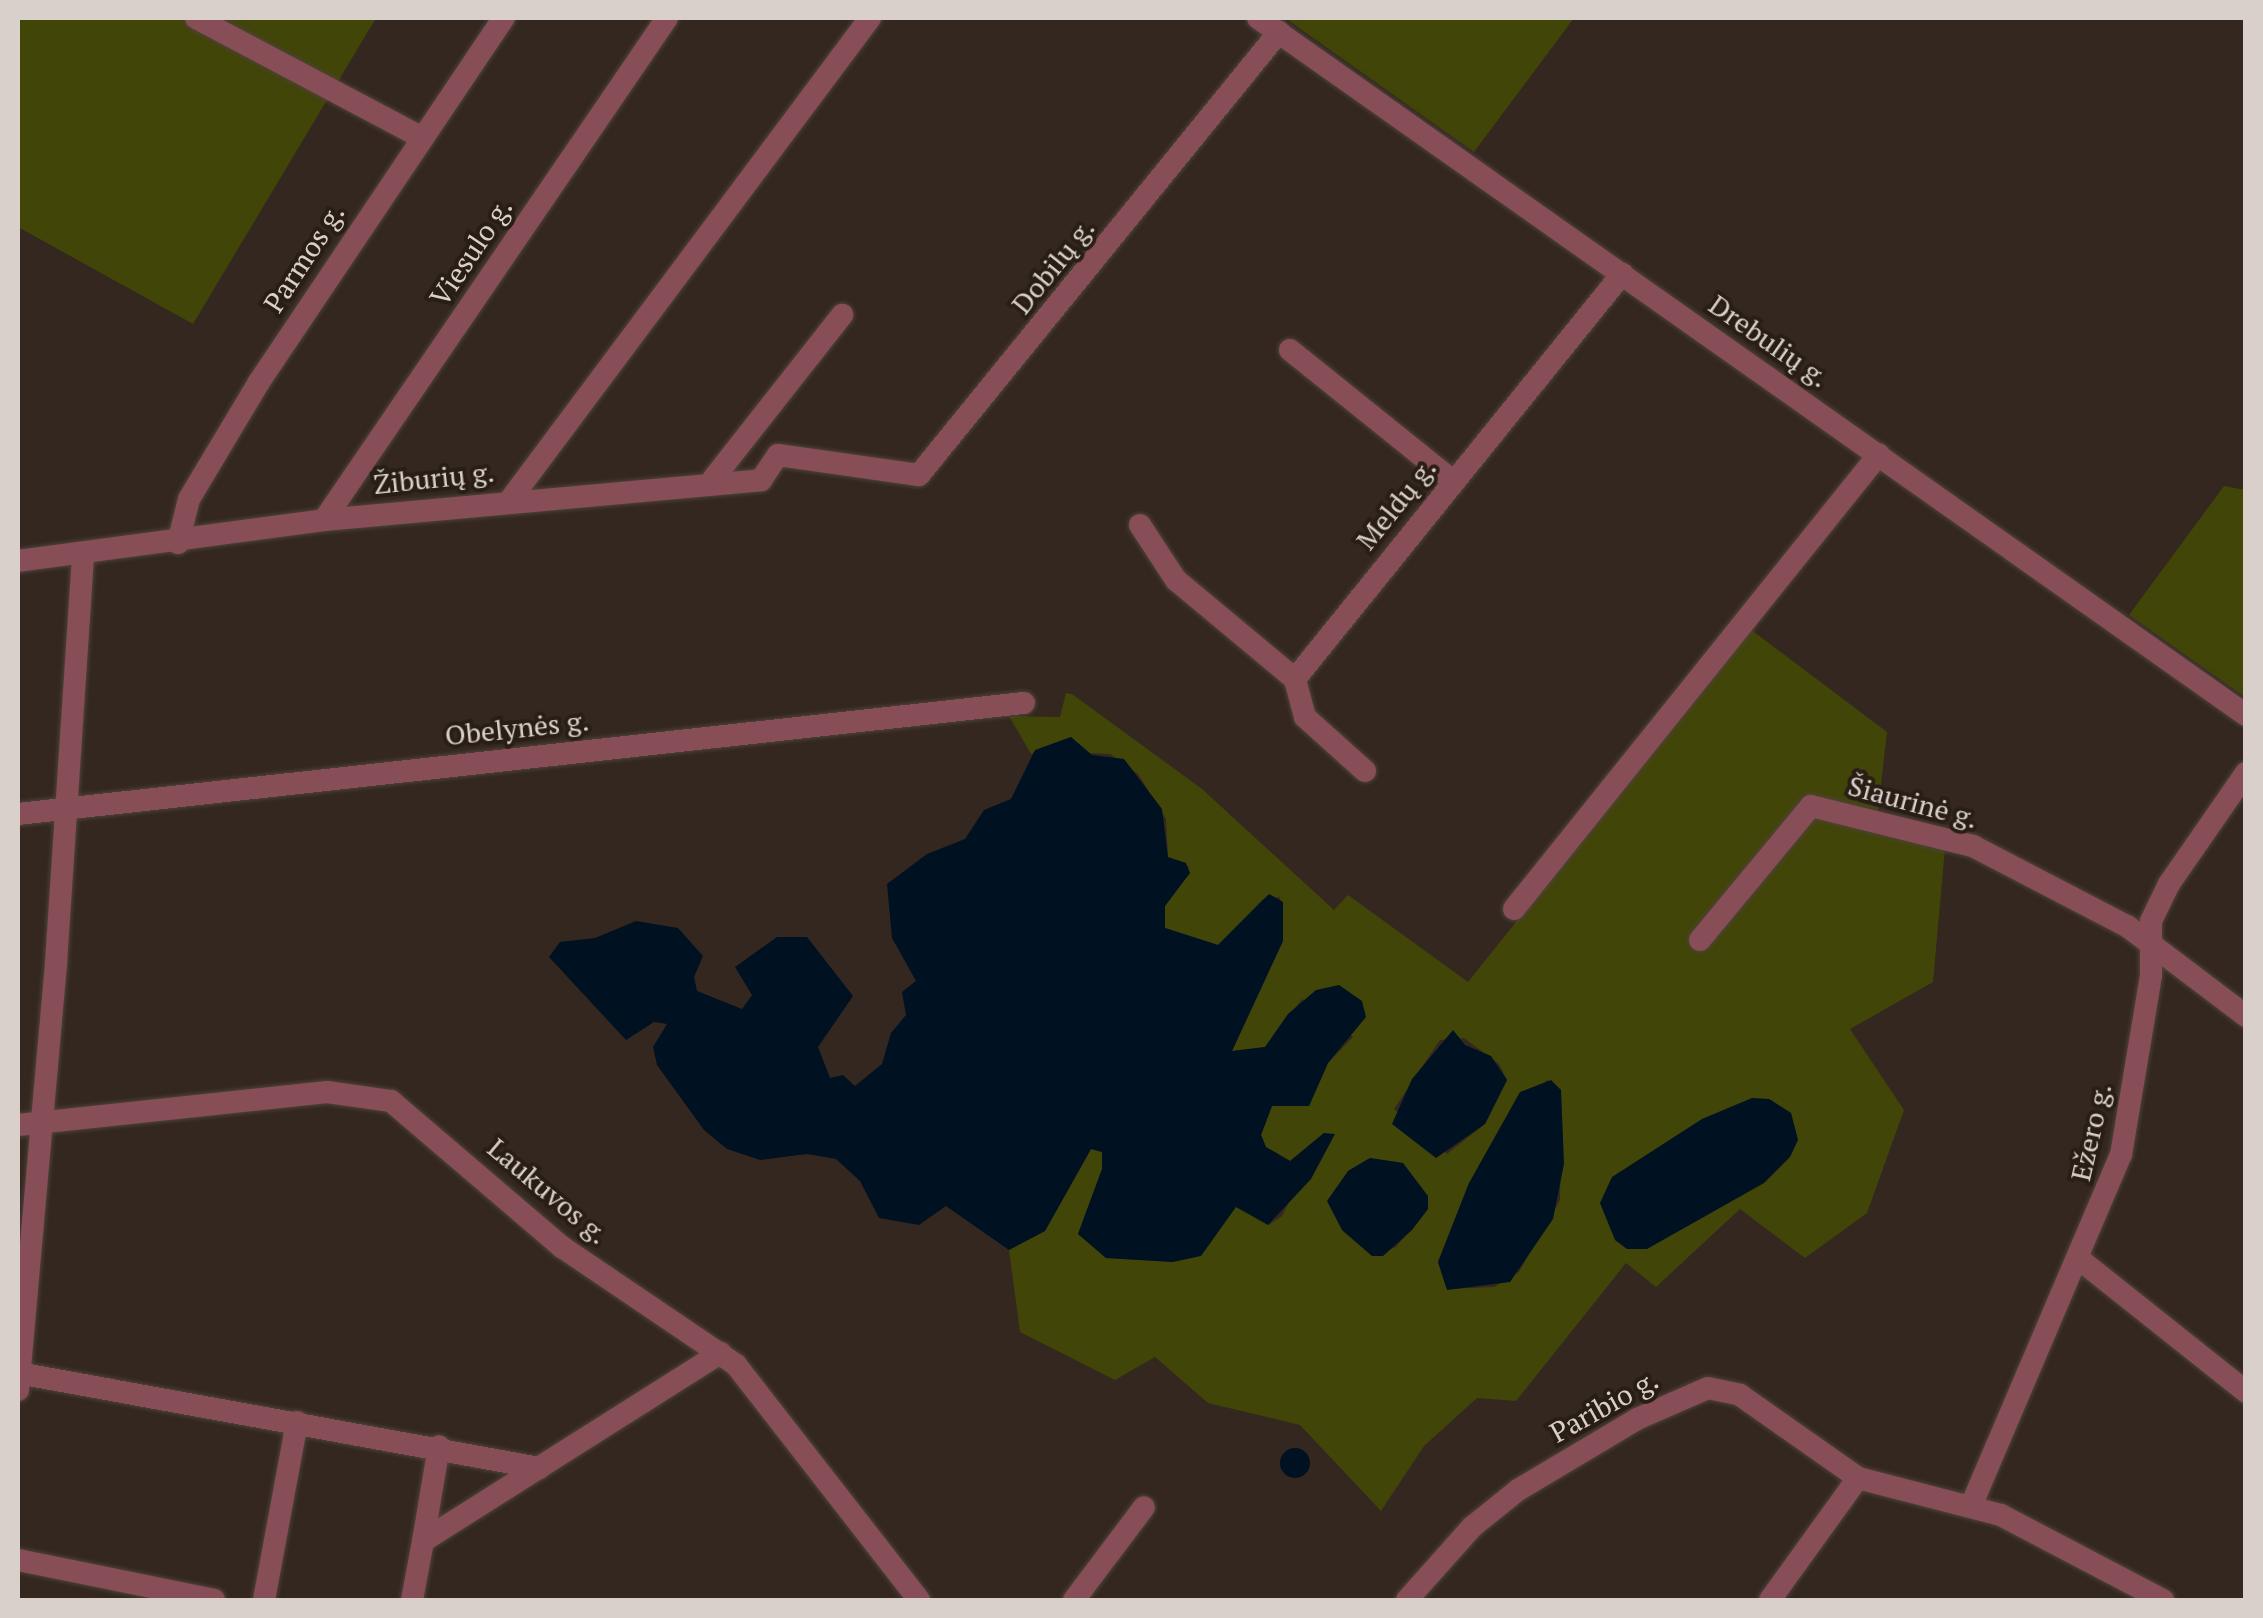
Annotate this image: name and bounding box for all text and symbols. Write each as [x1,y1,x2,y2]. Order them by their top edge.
street label: Viesulo g. [423,192,519,312]
street label: Parmos g. [257,197,351,319]
street label: Dobilų g. [1004,212,1102,320]
street label: Drebulių g. [1703,288,1835,394]
street label: Meldų g. [1349,452,1443,556]
street label: Žiburių g. [372,455,496,501]
street label: Obelynės g. [443,704,591,752]
street label: Šiaurinė g. [1844,769,1982,835]
street label: Ežero g. [2063,1080,2119,1184]
street label: Laukuvos g. [481,1131,615,1251]
street label: Paribio g. [1544,1363,1664,1449]

